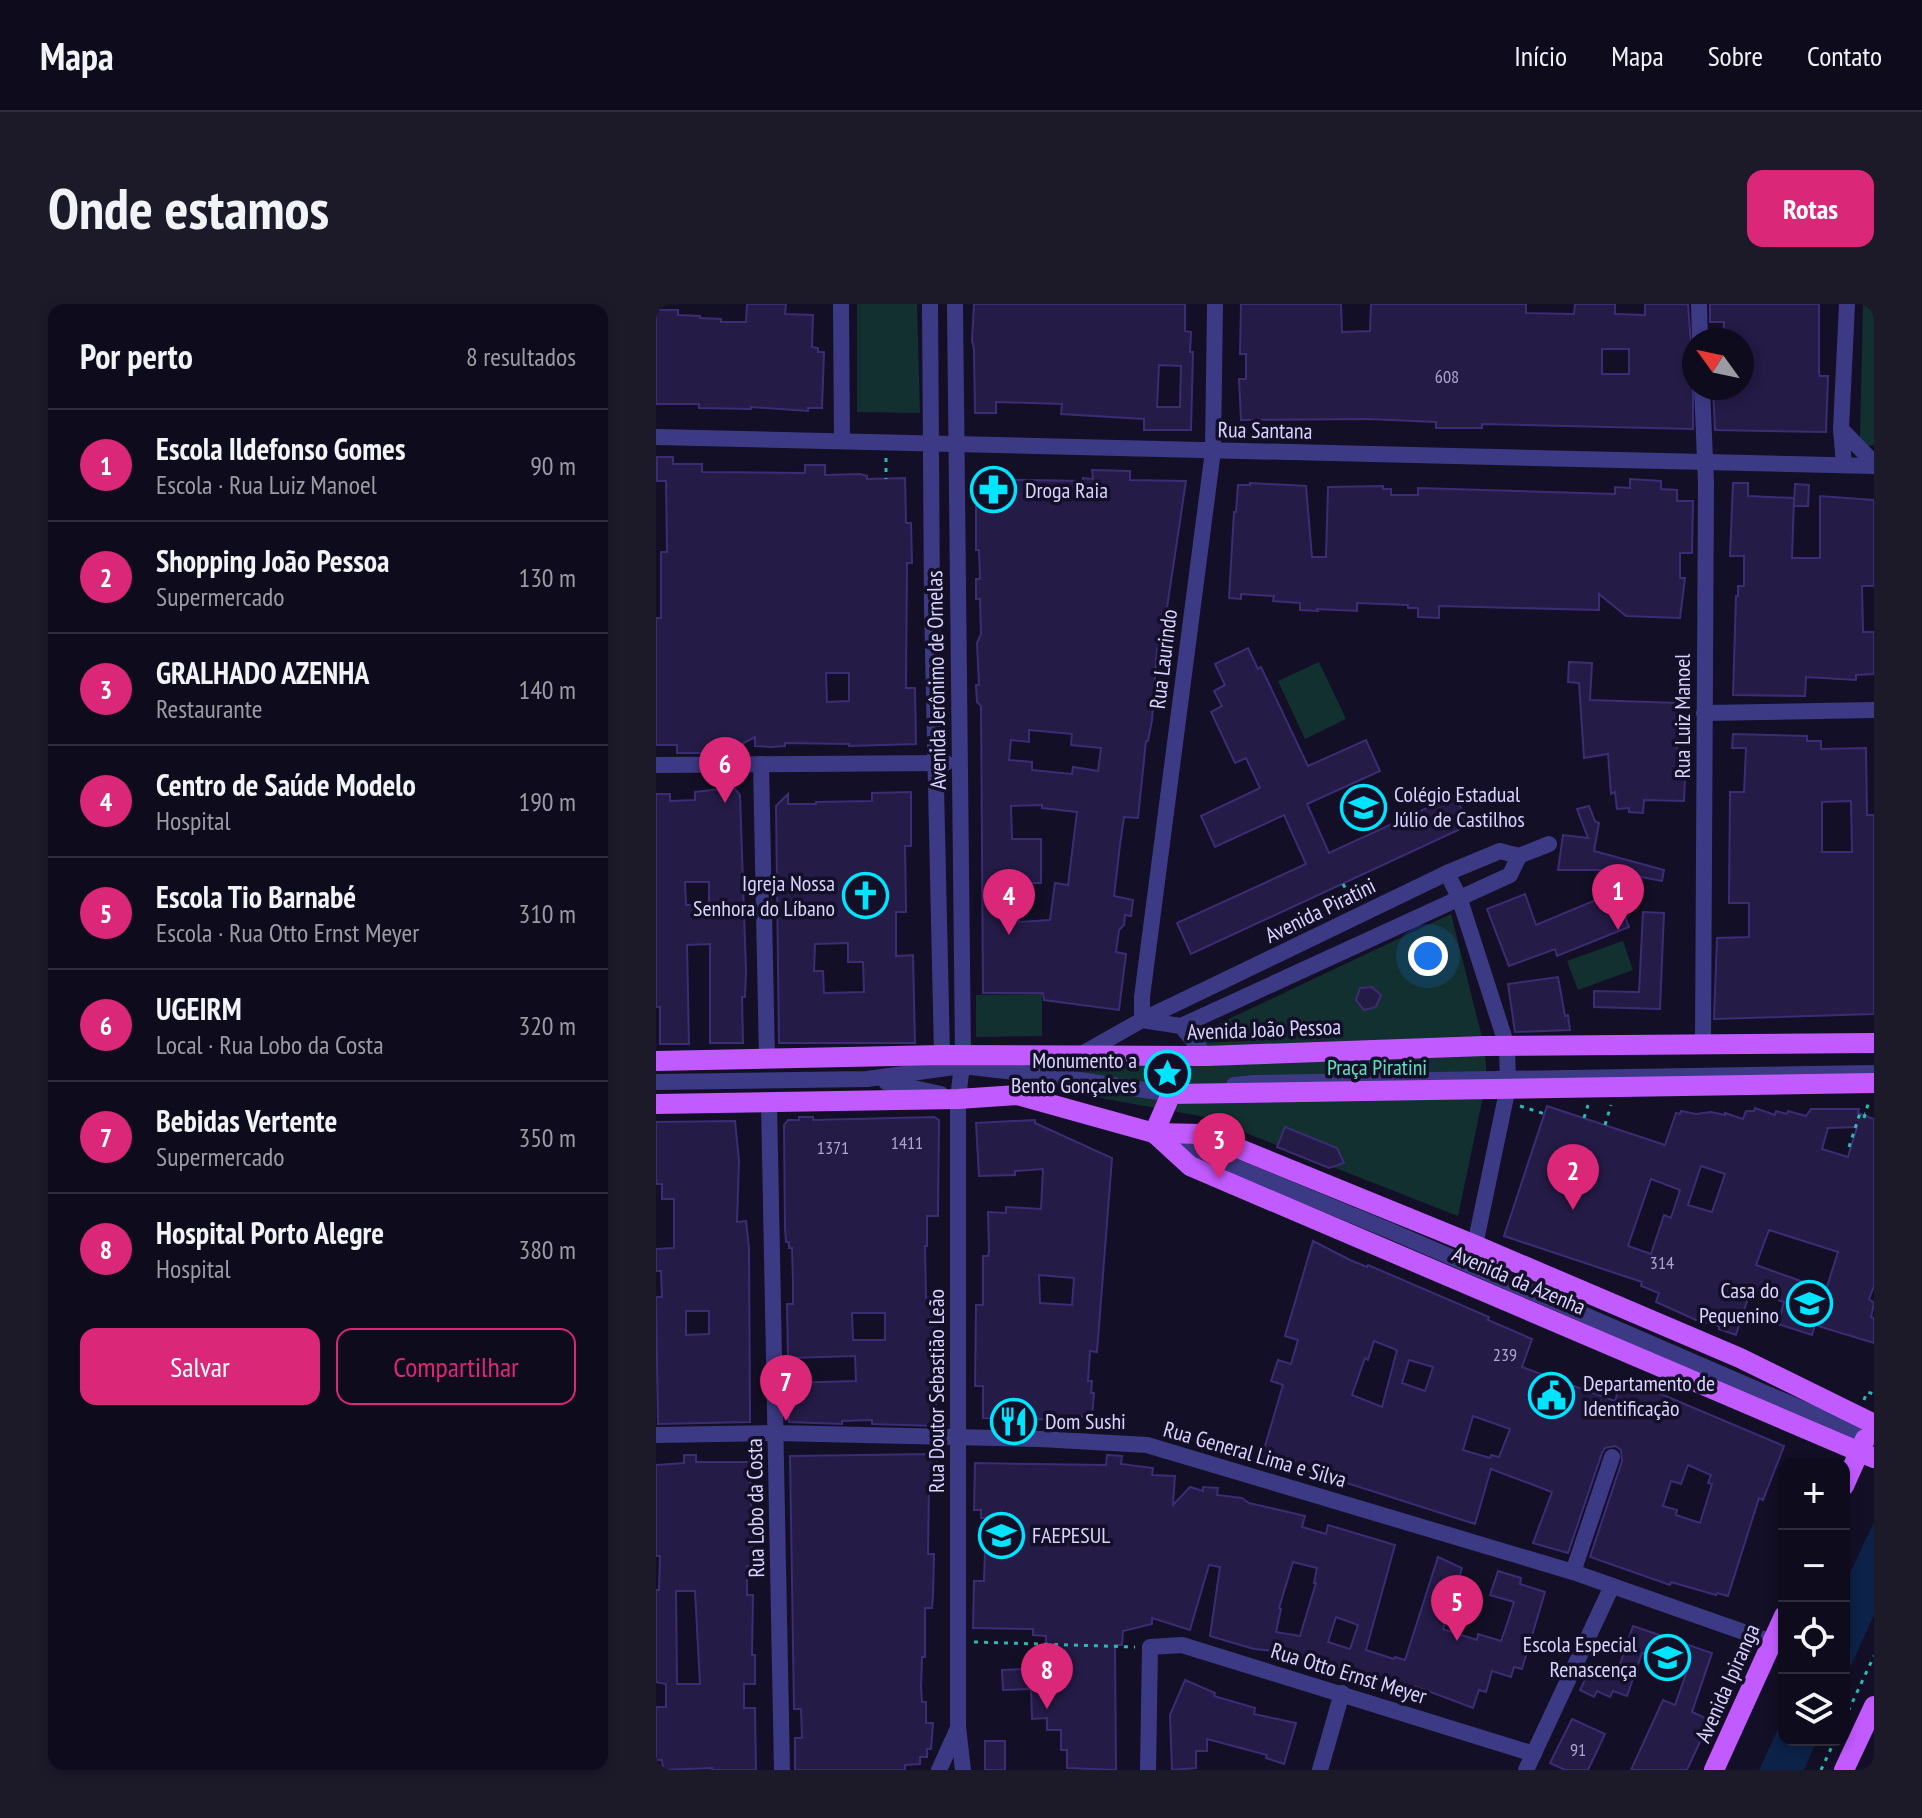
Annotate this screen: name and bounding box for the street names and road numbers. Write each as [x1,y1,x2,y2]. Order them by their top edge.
street label: Rua Santana [1217,415,1313,445]
street label: Avenida Jerônimo de Ornelas [920,570,952,790]
street label: Rua Laurindo [1143,608,1183,710]
street label: Rua Luiz Manoel [1668,653,1696,778]
street label: Avenida Piratini [1260,871,1380,949]
street label: Avenida João Pessoa [1187,1012,1341,1046]
street label: Avenida da Azenha [1448,1239,1590,1321]
street label: Rua Doutor Sebastião Leão [922,1289,950,1493]
street label: Rua General Lima e Silva [1160,1415,1350,1493]
street label: Rua Lobo da Costa [740,1438,770,1578]
street label: Avenida Ipiranga [1688,1619,1766,1747]
street label: Rua Otto Ernst Meyer [1268,1636,1430,1710]

